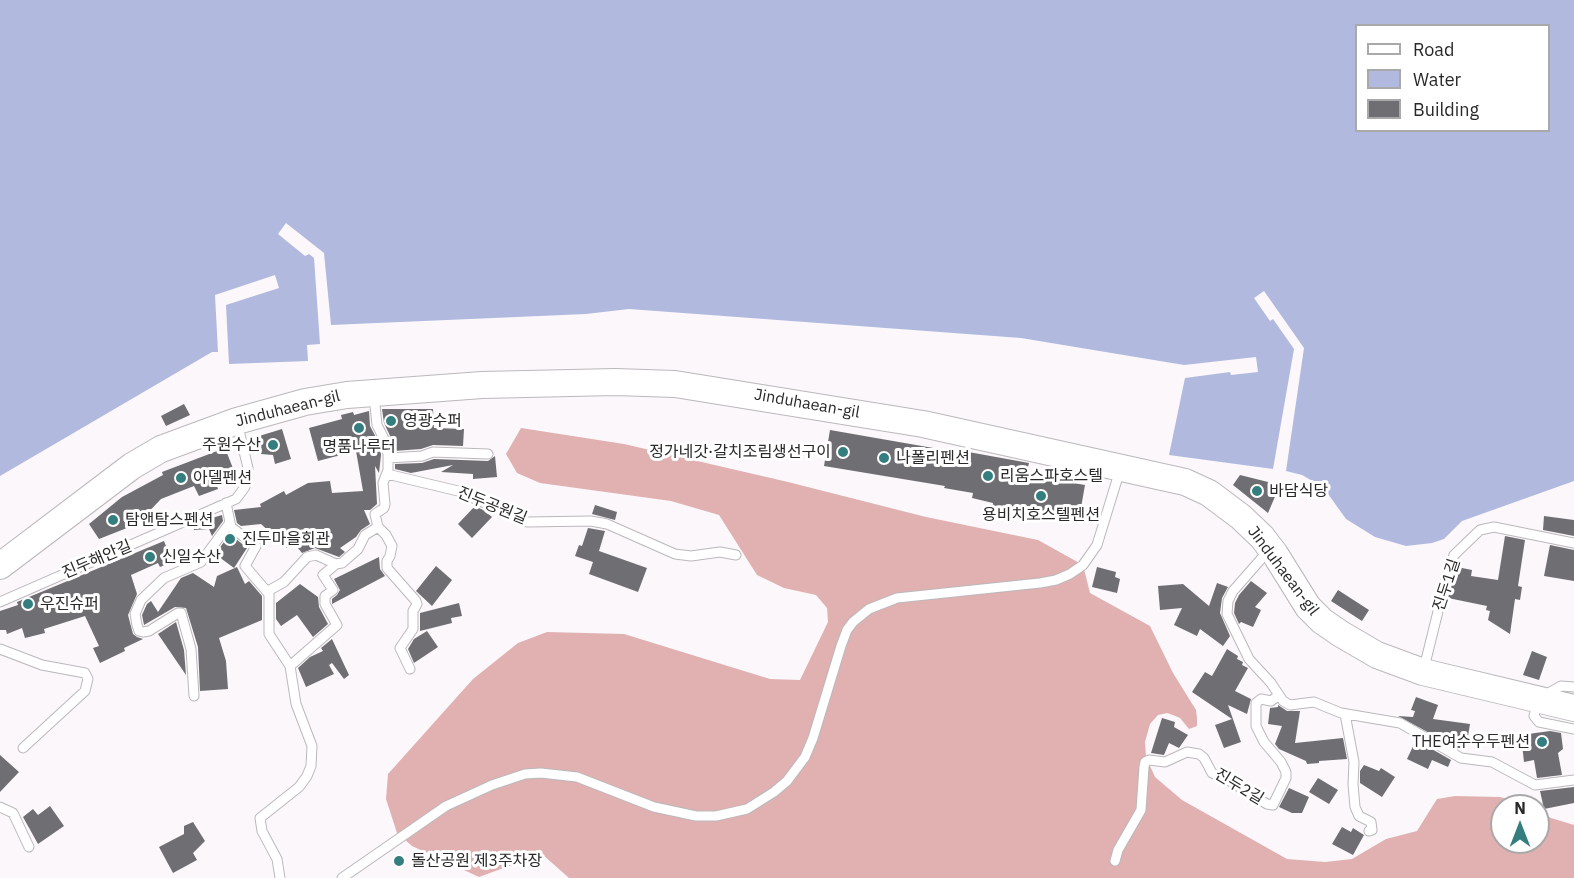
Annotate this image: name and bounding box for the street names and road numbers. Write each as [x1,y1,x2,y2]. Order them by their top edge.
street label: Jinduhaean-gil [753,385,861,423]
street label: Jinduhaean-gil [234,387,342,431]
street label: 진두공원길 [454,483,530,529]
street label: Jinduhaean-gil [1243,523,1323,619]
street label: 진두해안길 [59,537,135,583]
street label: 진두1길 [1430,556,1464,614]
street label: 진두2길 [1211,765,1267,809]

